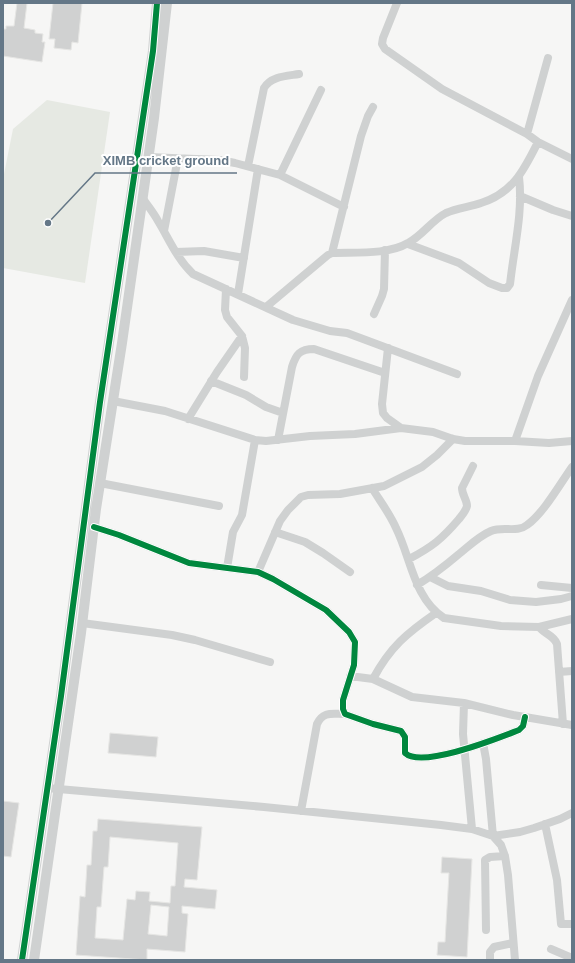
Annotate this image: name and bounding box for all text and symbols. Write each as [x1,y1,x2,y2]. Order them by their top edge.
callout: XIMB cricket ground [95,148,237,173]
text: XIMB cricket ground [103,153,229,168]

